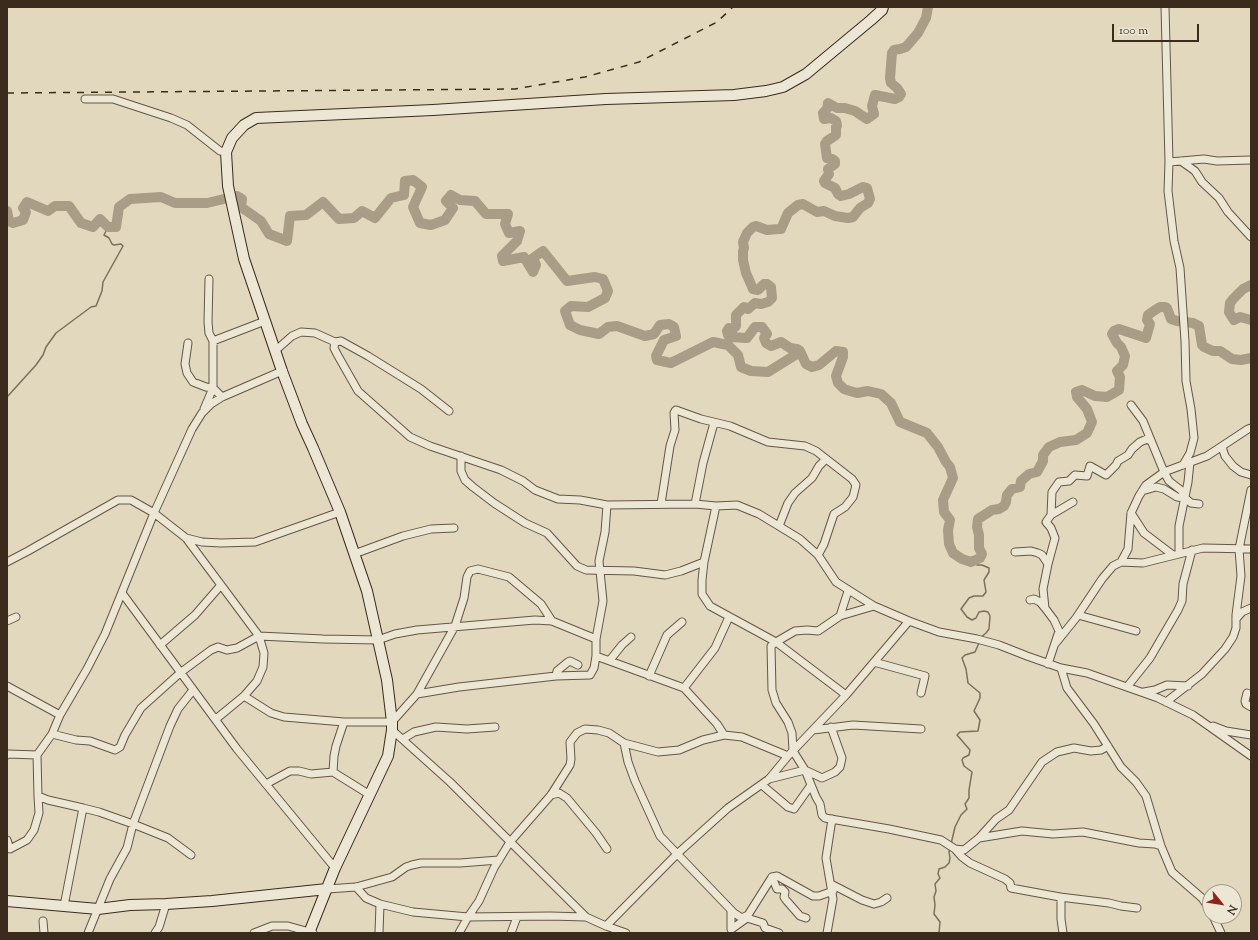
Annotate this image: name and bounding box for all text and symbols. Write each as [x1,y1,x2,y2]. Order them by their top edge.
scale bar [1114,16,1201,42]
text: 100 m [1119,22,1148,40]
north arrow [1202,884,1242,924]
text: N [1222,902,1241,917]

